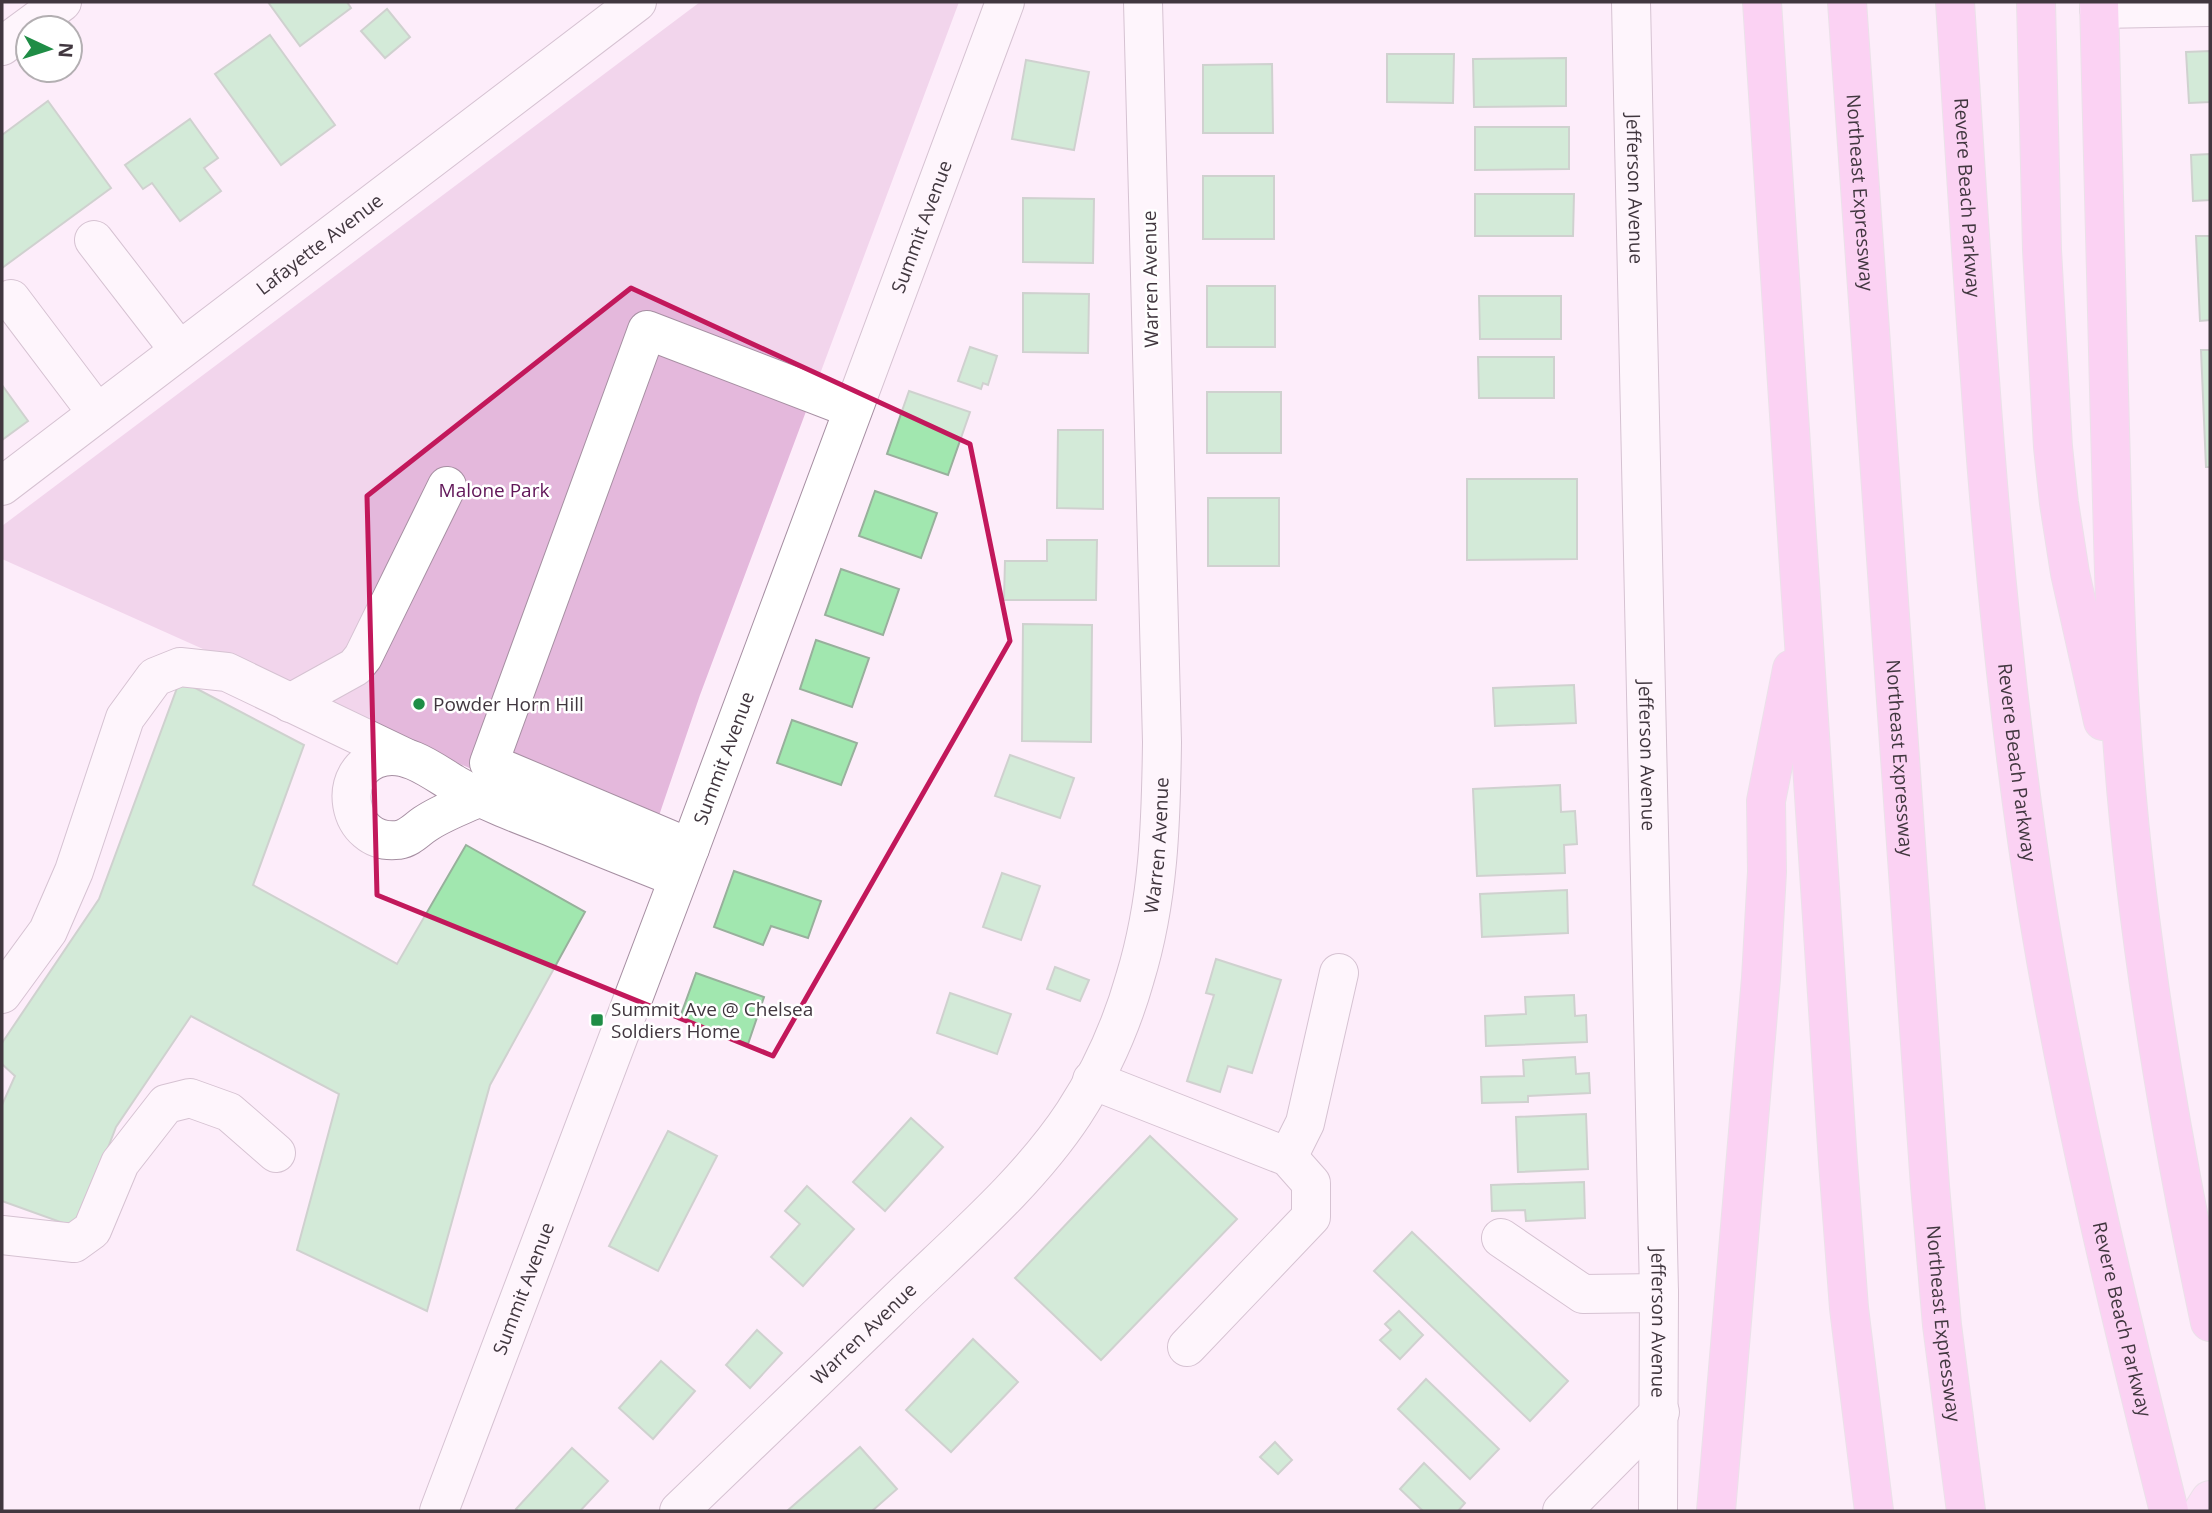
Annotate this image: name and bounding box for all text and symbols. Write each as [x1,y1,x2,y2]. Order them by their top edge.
north arrow [14,14,84,84]
text: N [52,42,79,59]
street label: Northeast Expressway [1840,93,1880,292]
street label: Revere Beach Parkway [1948,97,1987,299]
street label: Jefferson Avenue [1620,112,1650,264]
street label: Summit Avenue [885,156,958,297]
street label: Lafayette Avenue [251,187,388,301]
street label: Warren Avenue [1136,210,1164,348]
park label: Malone Park [439,477,549,503]
street label: Northeast Expressway [1880,659,1920,858]
street label: Revere Beach Parkway [1992,662,2043,864]
street label: Jefferson Avenue [1633,678,1662,831]
street label: Summit Avenue [687,688,760,828]
place label: Powder Horn Hill [433,691,584,717]
marker: Powder Horn Hill [411,696,427,712]
street label: Warren Avenue [1137,777,1174,915]
place label: Summit Ave @ Chelsea Soldiers Home [611,996,813,1044]
marker: Summit Ave @ Chelsea Soldiers Home [589,1012,605,1028]
street label: Summit Avenue [486,1218,560,1358]
street label: Revere Beach Parkway [2087,1219,2158,1420]
street label: Northeast Expressway [1920,1224,1967,1424]
street label: Jefferson Avenue [1645,1245,1672,1398]
street label: Warren Avenue [805,1277,922,1390]

